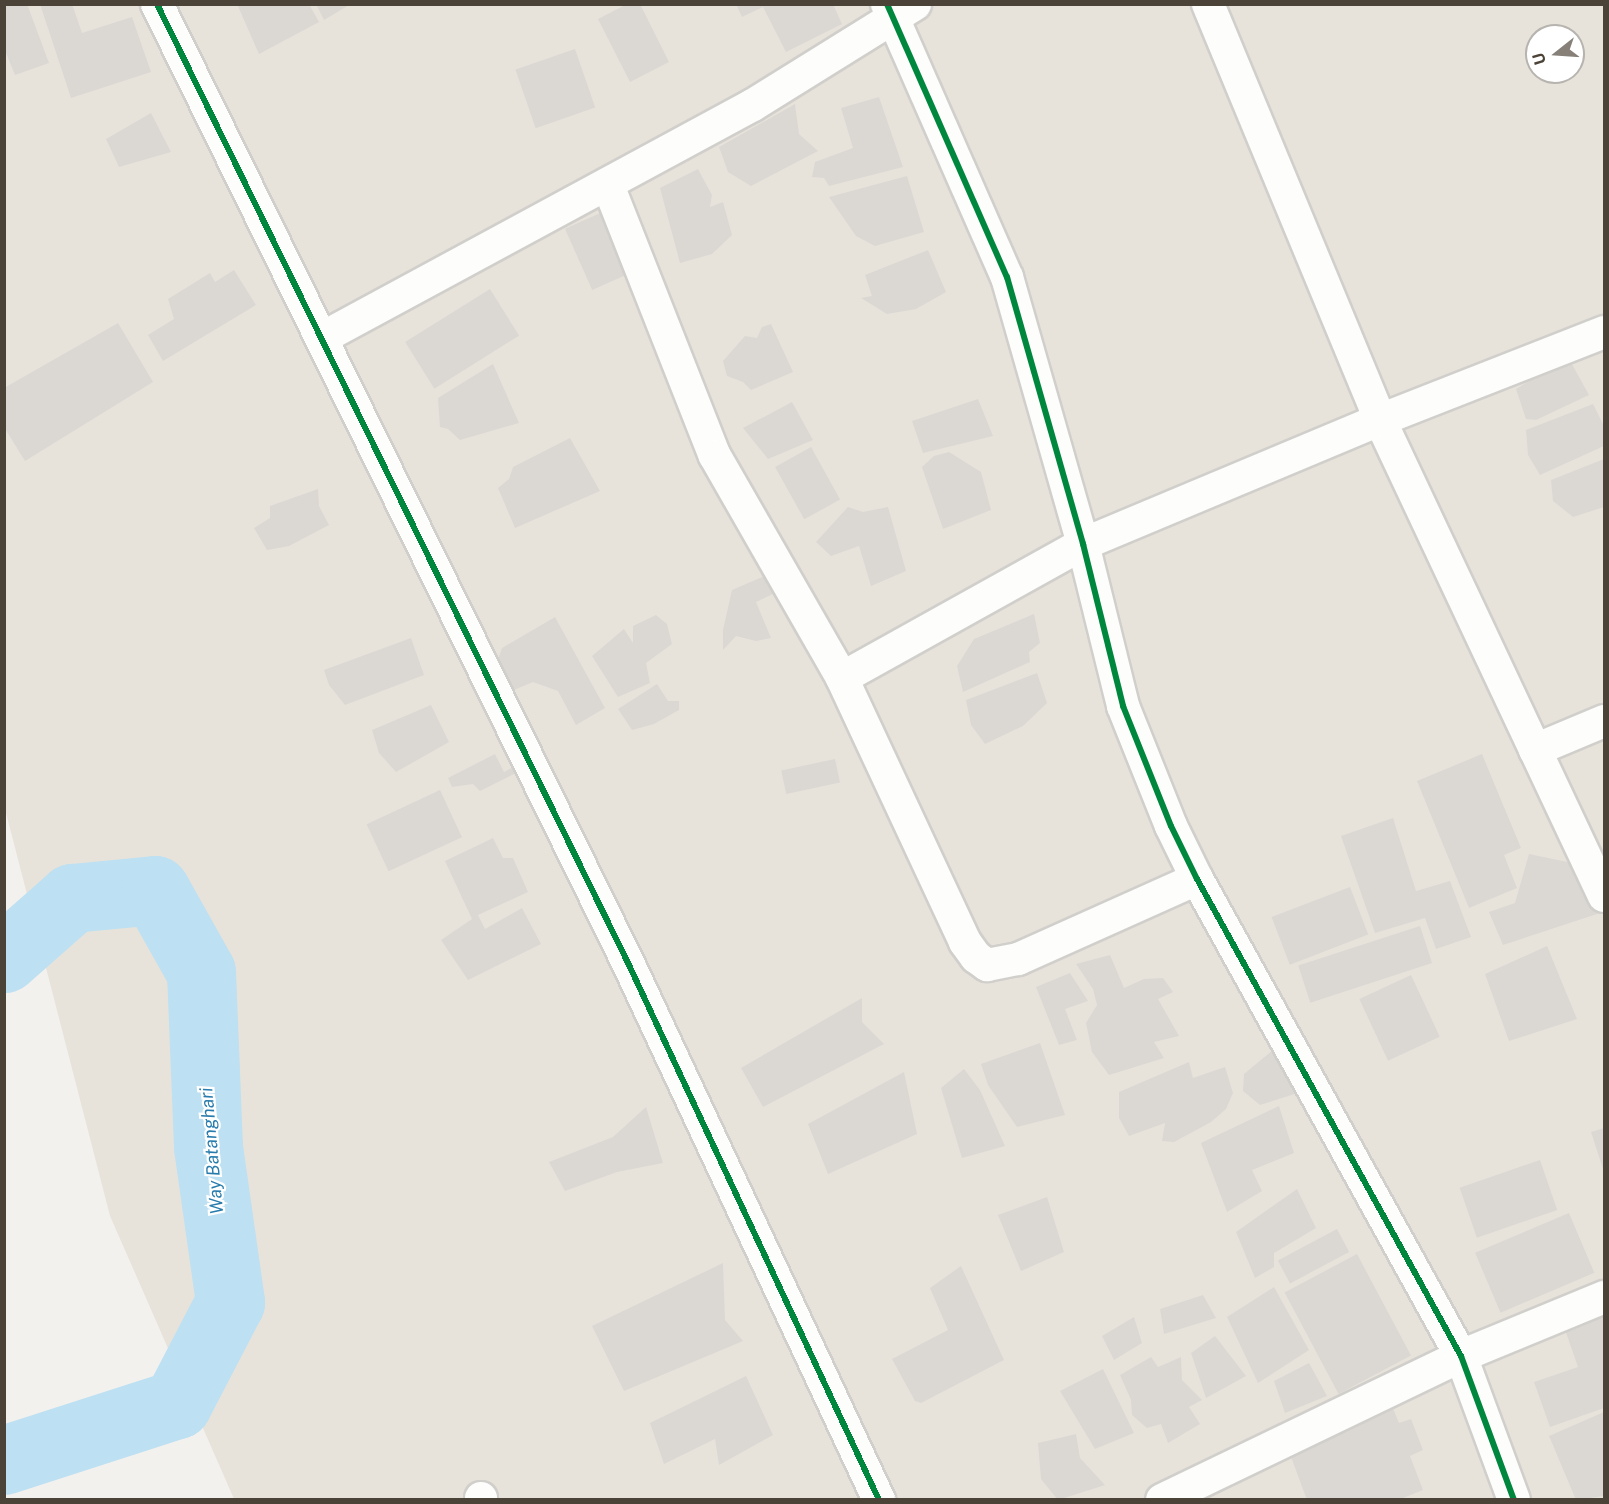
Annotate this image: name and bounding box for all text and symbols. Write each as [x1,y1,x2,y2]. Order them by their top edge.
north arrow [1525,24,1585,84]
text: U [1528,51,1550,67]
water label: Way Batanghari [196,1087,228,1215]

